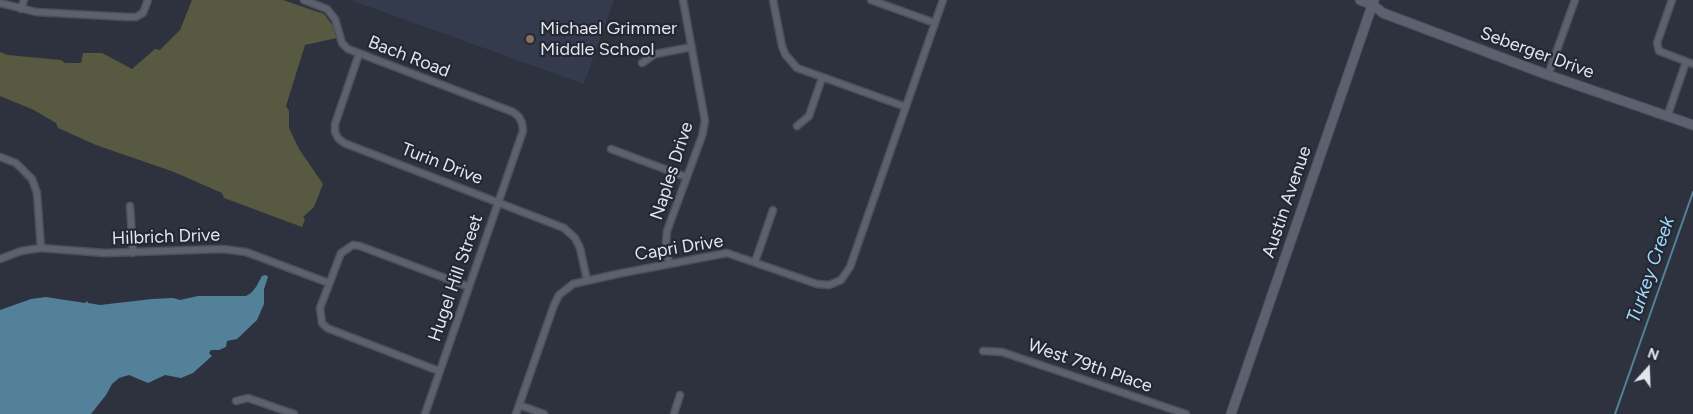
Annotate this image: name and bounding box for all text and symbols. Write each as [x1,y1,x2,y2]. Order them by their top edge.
place label: Michael Grimmer Middle School [540,18,677,60]
street label: Seberger Drive [1477,22,1597,84]
street label: Bach Road [365,32,453,82]
marker: Michael Grimmer Middle School [524,33,536,45]
street label: Naples Drive [646,119,698,223]
street label: Turin Drive [398,139,486,189]
street label: Austin Avenue [1258,143,1316,261]
street label: Hugel Hill Street [424,212,488,344]
water label: Turkey Creek [1622,214,1680,326]
street label: Hilbrich Drive [112,224,220,250]
street label: Capri Drive [633,230,725,266]
street label: West 79th Place [1025,335,1155,397]
north arrow [1623,344,1673,394]
text: N [1645,345,1661,364]

